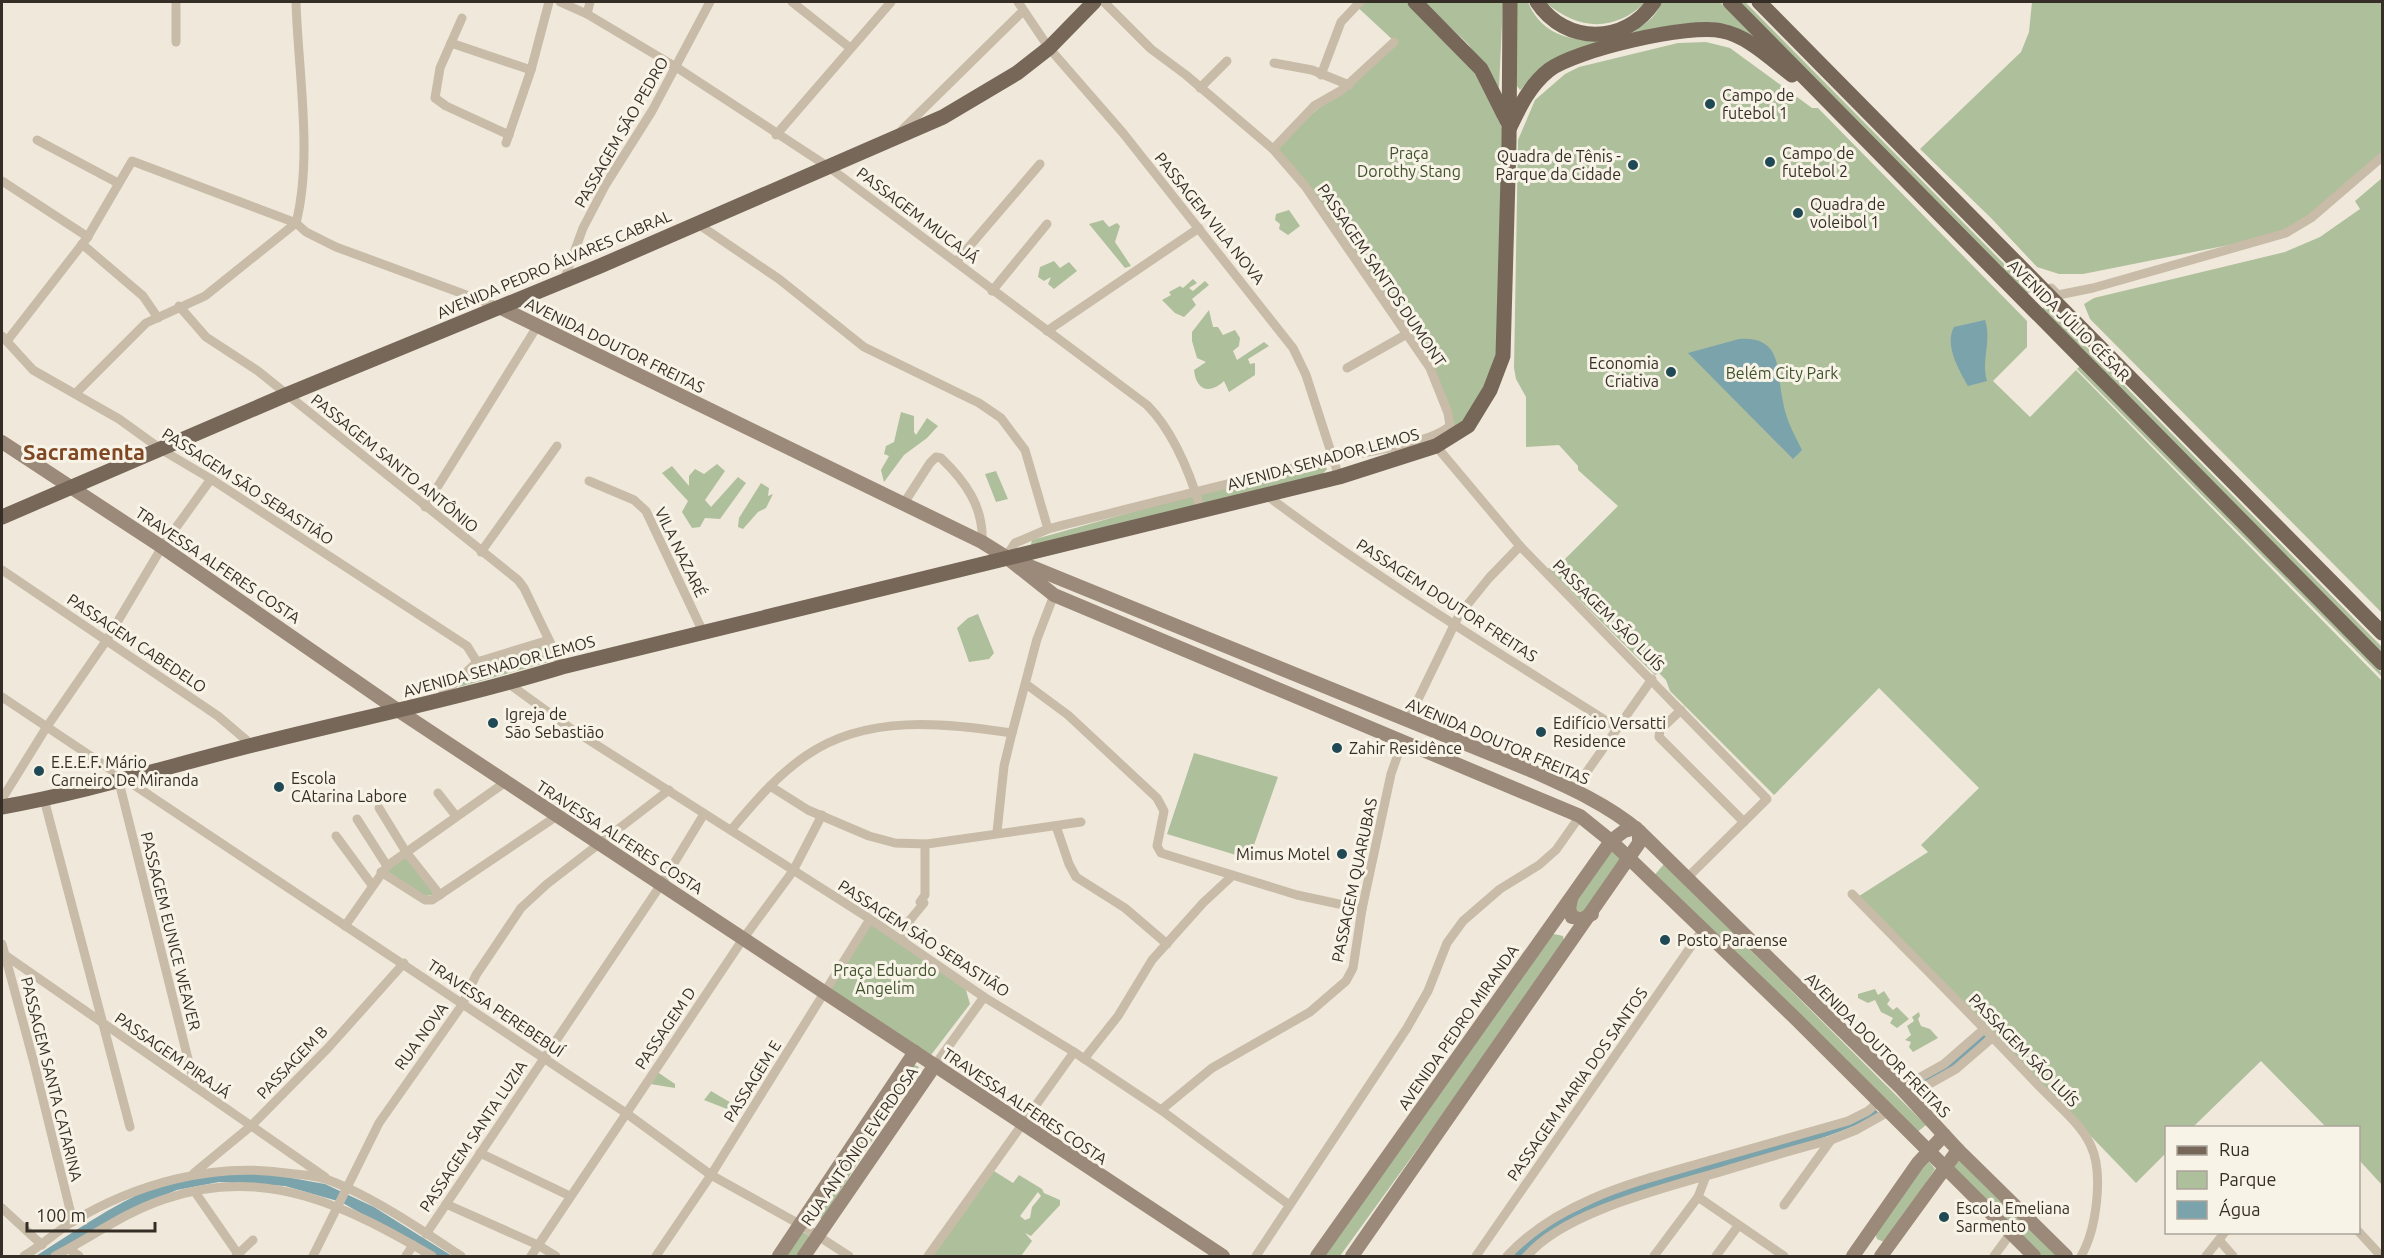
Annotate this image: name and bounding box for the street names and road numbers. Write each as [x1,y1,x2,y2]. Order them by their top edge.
street label: PASSAGEM SÃO PEDRO [570,53,671,210]
street label: PASSAGEM VILA NOVA [1151,149,1269,288]
street label: PASSAGEM MUCAJÁ [854,162,984,267]
street label: PASSAGEM SANTOS DUMONT [1314,180,1450,370]
street label: AVENIDA PEDRO ÁLVARES CABRAL [433,204,674,322]
street label: AVENIDA JÚLIO CÉSAR [2005,254,2135,384]
street label: AVENIDA DOUTOR FREITAS [522,294,708,396]
street label: PASSAGEM SANTO ANTÔNIO [308,389,483,536]
street label: PASSAGEM SÃO SEBASTIÃO [159,423,338,548]
street label: AVENIDA SENADOR LEMOS [1225,425,1421,493]
street label: TRAVESSA ALFERES COSTA [132,503,304,627]
street label: VILA NAZARÉ [651,503,712,600]
street label: PASSAGEM DOUTOR FREITAS [1353,535,1541,665]
street label: PASSAGEM SÃO LUÍS [1550,554,1670,674]
street label: PASSAGEM CABEDELO [64,590,210,696]
street label: AVENIDA SENADOR LEMOS [401,632,597,700]
street label: AVENIDA DOUTOR FREITAS [1404,694,1592,788]
street label: TRAVESSA ALFERES COSTA [533,776,707,898]
street label: PASSAGEM QUARUBAS [1328,796,1380,964]
street label: PASSAGEM EUNICE WEAVER [138,830,204,1032]
street label: PASSAGEM SÃO SEBASTIÃO [835,875,1014,1000]
street label: AVENIDA PEDRO MIRANDA [1394,941,1522,1113]
street label: TRAVESSA PEREBEBUÍ [424,954,570,1061]
street label: AVENIDA DOUTOR FREITAS [1802,969,1954,1121]
street label: PASSAGEM SANTA CATARINA [18,975,86,1184]
street label: PASSAGEM D [631,984,699,1072]
street label: PASSAGEM MARIA DOS SANTOS [1503,984,1651,1184]
street label: PASSAGEM SÃO LUÍS [1965,988,2084,1110]
street label: RUA NOVA [391,999,452,1073]
street label: PASSAGEM PIRAJÁ [112,1007,236,1102]
street label: PASSAGEM B [253,1022,331,1102]
street label: PASSAGEM E [720,1037,784,1125]
street label: TRAVESSA ALFERES COSTA [939,1044,1111,1168]
street label: PASSAGEM SANTA LUZIA [416,1056,531,1215]
street label: RUA ANTÔNIO EVERDOSA [796,1062,921,1229]

